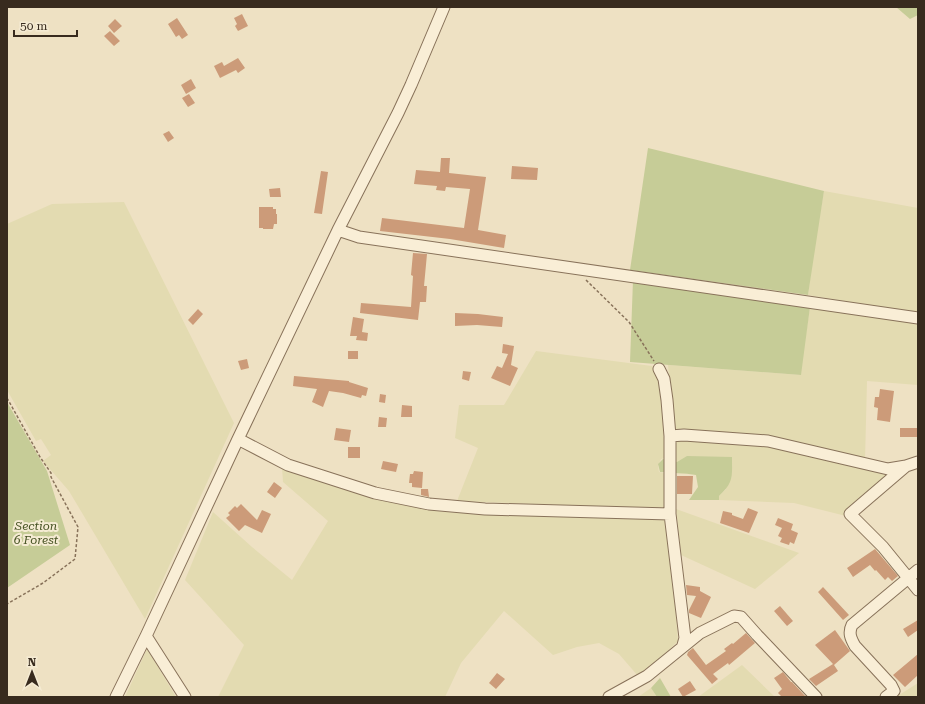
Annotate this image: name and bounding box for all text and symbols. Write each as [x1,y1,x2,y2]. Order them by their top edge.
scale bar [14,12,77,38]
text: 50 m [20,19,47,33]
park label: Section 6 Forest [14,519,59,547]
north arrow [12,652,52,692]
text: N [28,656,37,669]

